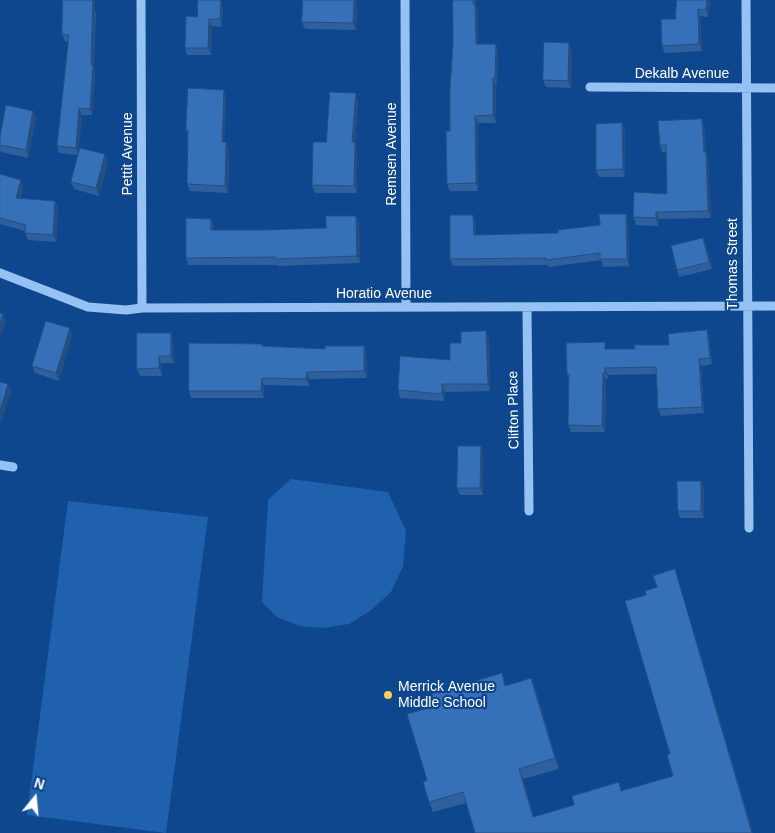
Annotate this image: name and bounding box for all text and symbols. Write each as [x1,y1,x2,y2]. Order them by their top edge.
street label: Dekalb Avenue [635,66,729,82]
street label: Remsen Avenue [384,102,400,206]
street label: Pettit Avenue [120,112,136,196]
street label: Thomas Street [725,218,741,310]
street label: Horatio Avenue [336,286,432,302]
street label: Clifton Place [505,371,523,449]
place label: Merrick Avenue Middle School [398,679,495,712]
marker: Merrick Avenue Middle School [382,689,394,701]
north arrow [10,773,60,823]
text: N [32,775,47,793]

